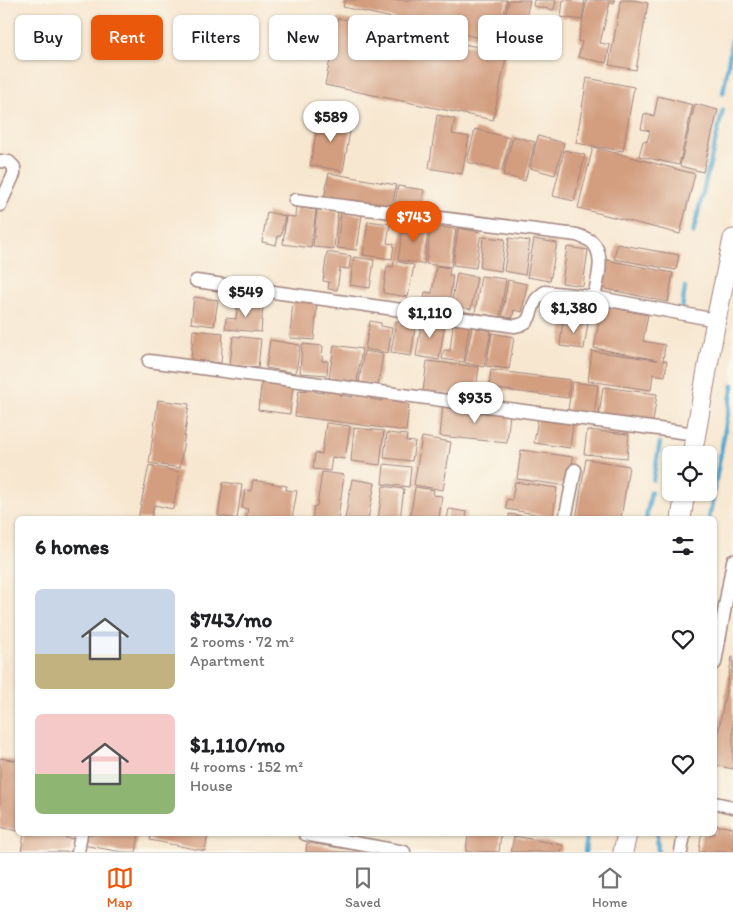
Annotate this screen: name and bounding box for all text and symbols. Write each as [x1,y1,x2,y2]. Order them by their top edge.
chip: Buy [15,15,81,60]
chip: Rent [91,15,163,60]
chip: Filters [173,15,259,60]
chip: New [269,15,338,60]
chip: Apartment [348,15,468,60]
chip: House [478,15,562,60]
pin: $589 [301,100,361,143]
text: $589 [314,107,348,126]
pin: $743 [384,200,444,243]
text: $743 [397,207,431,226]
pin: $549 [216,276,276,318]
text: $549 [229,282,263,301]
pin: $1,380 [533,292,615,334]
pin: $1,110 [389,296,471,339]
text: $1,380 [551,298,597,317]
text: $1,110 [408,303,452,322]
pin: $935 [445,382,505,424]
text: $935 [458,388,492,407]
map controls [662,446,717,501]
button: locate [662,446,717,501]
icon: filters [669,532,697,560]
text: 6 homes [35,534,109,559]
text: $743/mo [190,607,272,632]
icon: home [75,609,135,669]
icon: heart [669,625,697,653]
text: 2 rooms · 72 m² [190,632,294,651]
text: Apartment [190,651,265,670]
text: $1,110/mo [190,732,285,757]
icon: home [75,734,135,794]
icon: heart [669,750,697,778]
text: 4 rooms · 152 m² [190,757,303,776]
text: House [190,776,233,795]
tab: Map [106,864,134,911]
tab: Saved [345,864,381,911]
tab: Home [592,864,627,911]

